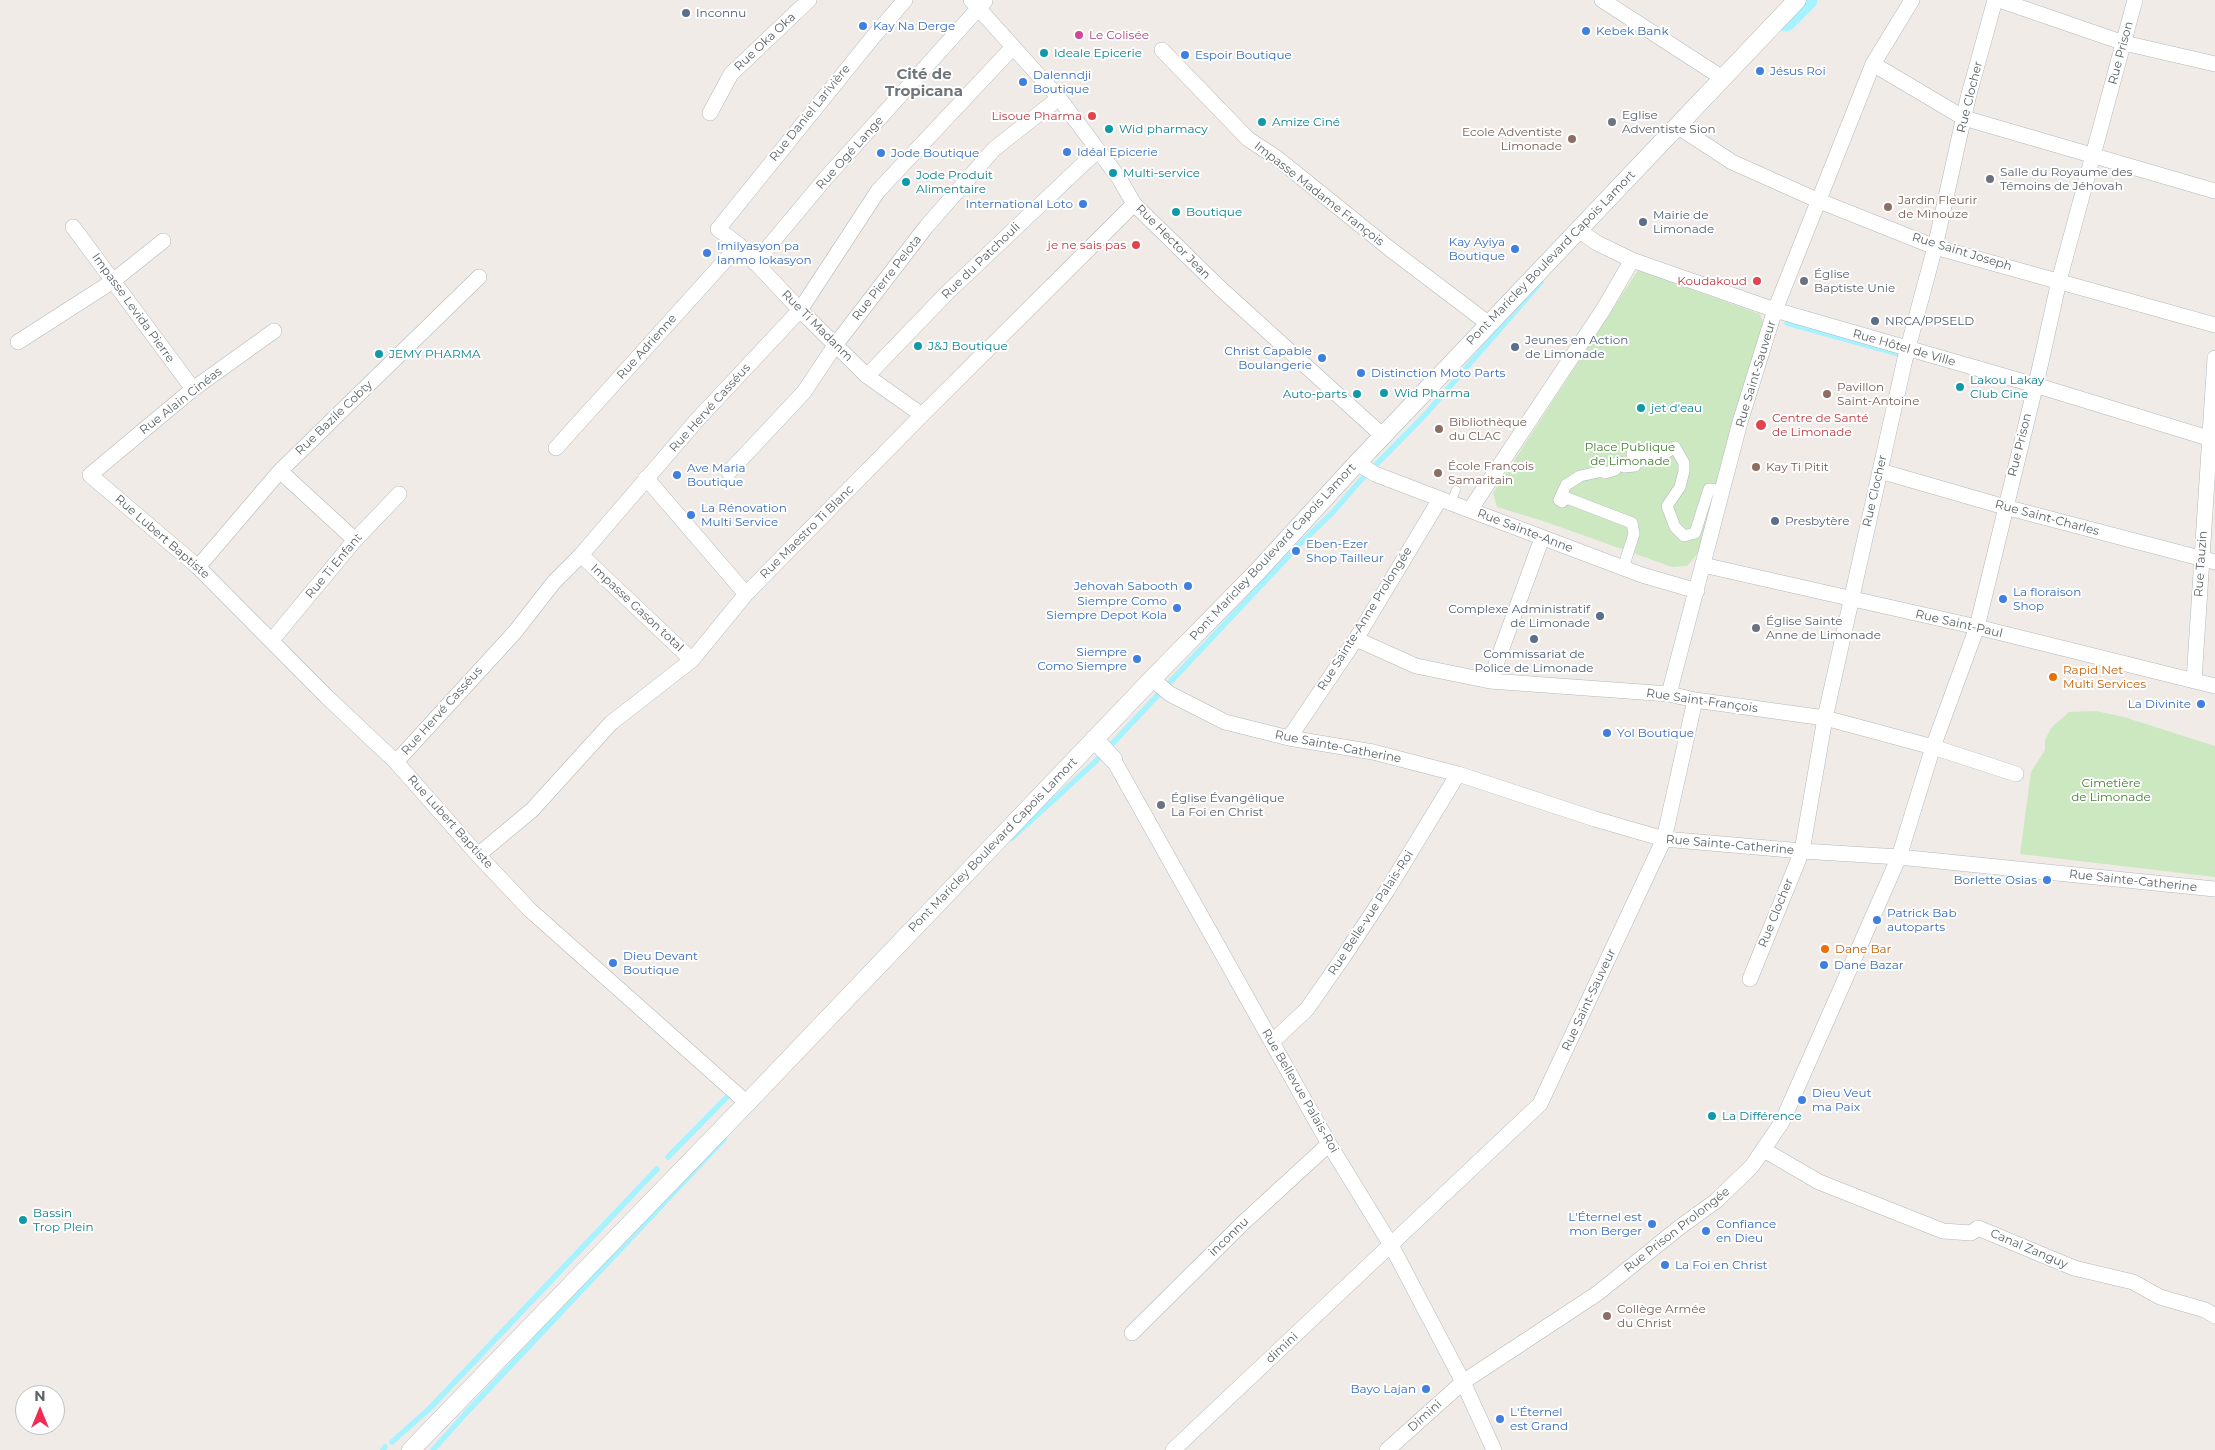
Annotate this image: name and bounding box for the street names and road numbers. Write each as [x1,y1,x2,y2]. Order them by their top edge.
street label: Rue Oka Oka [731,10,799,74]
street label: Rue Prison [2106,20,2136,86]
street label: Rue Clocher [1954,60,1986,134]
street label: Rue Daniel Larivière [767,62,853,164]
street label: Rue Ogé Lange [813,113,887,193]
street label: Impasse Madame François [1251,139,1387,249]
street label: Pont Maricley Boulevard Capois Lamort [1463,168,1639,348]
street label: Rue Hector Jean [1133,202,1213,282]
street label: Rue du Patchouli [939,220,1023,302]
street label: Rue Saint Joseph [1910,230,2014,274]
street label: Rue Pierre Pelota [849,233,925,323]
street label: Impasse Levida Pierre [89,251,177,365]
street label: Rue Ti Madanm [778,287,856,365]
street label: Rue Adrienne [614,312,680,382]
street label: Rue Saint-Sauveur [1733,319,1779,429]
street label: Rue Hôtel de Ville [1851,326,1957,370]
street label: Rue Hervé Casséus [666,361,754,455]
street label: Rue Alain Cinéas [137,364,225,438]
street label: Rue Bazile Cobty [293,378,375,458]
street label: Rue Prison [2005,412,2035,478]
street label: Rue Clocher [1860,454,1890,528]
street label: Pont Maricley Boulevard Capois Lamort [1187,460,1359,644]
street label: Rue Maestro Ti Blanc [757,482,857,582]
street label: Rue Lubert Baptiste [112,492,212,582]
street label: Rue Saint-Charles [1993,497,2101,539]
street label: Rue Sainte-Anne [1475,506,1575,556]
street label: Rue Tauzin [2192,530,2210,598]
street label: Rue Ti Enfant [303,531,365,601]
street label: Rue Sainte-Anne Prolongée [1315,545,1415,693]
street label: Impasse Gason total [588,561,686,655]
street label: Rue Saint-Paul [1914,607,2004,641]
street label: Rue Hervé Casséus [398,664,486,758]
street label: Rue Saint-François [1645,686,1759,716]
street label: Rue Sainte-Catherine [1273,728,1403,766]
street label: Pont Maricley Boulevard Capois Lamort [905,755,1081,935]
street label: Rue Lubert Baptiste [404,772,496,872]
street label: Rue Sainte-Catherine [1665,832,1795,858]
street label: Rue Belle-vue Palais-Roi [1325,848,1417,978]
street label: Rue Sainte-Catherine [2068,867,2198,895]
street label: Rue Clocher [1756,876,1796,950]
street label: Rue Saint-Sauveur [1559,947,1619,1053]
street label: Rue Bellevue Palais-Roi [1259,1026,1341,1156]
street label: Rue Prison Prolongée [1621,1184,1733,1276]
street label: inconnu [1206,1215,1252,1259]
street label: Canal Zanguy [1988,1226,2070,1272]
street label: dimini [1263,1330,1301,1366]
street label: Dimini [1405,1397,1445,1435]

